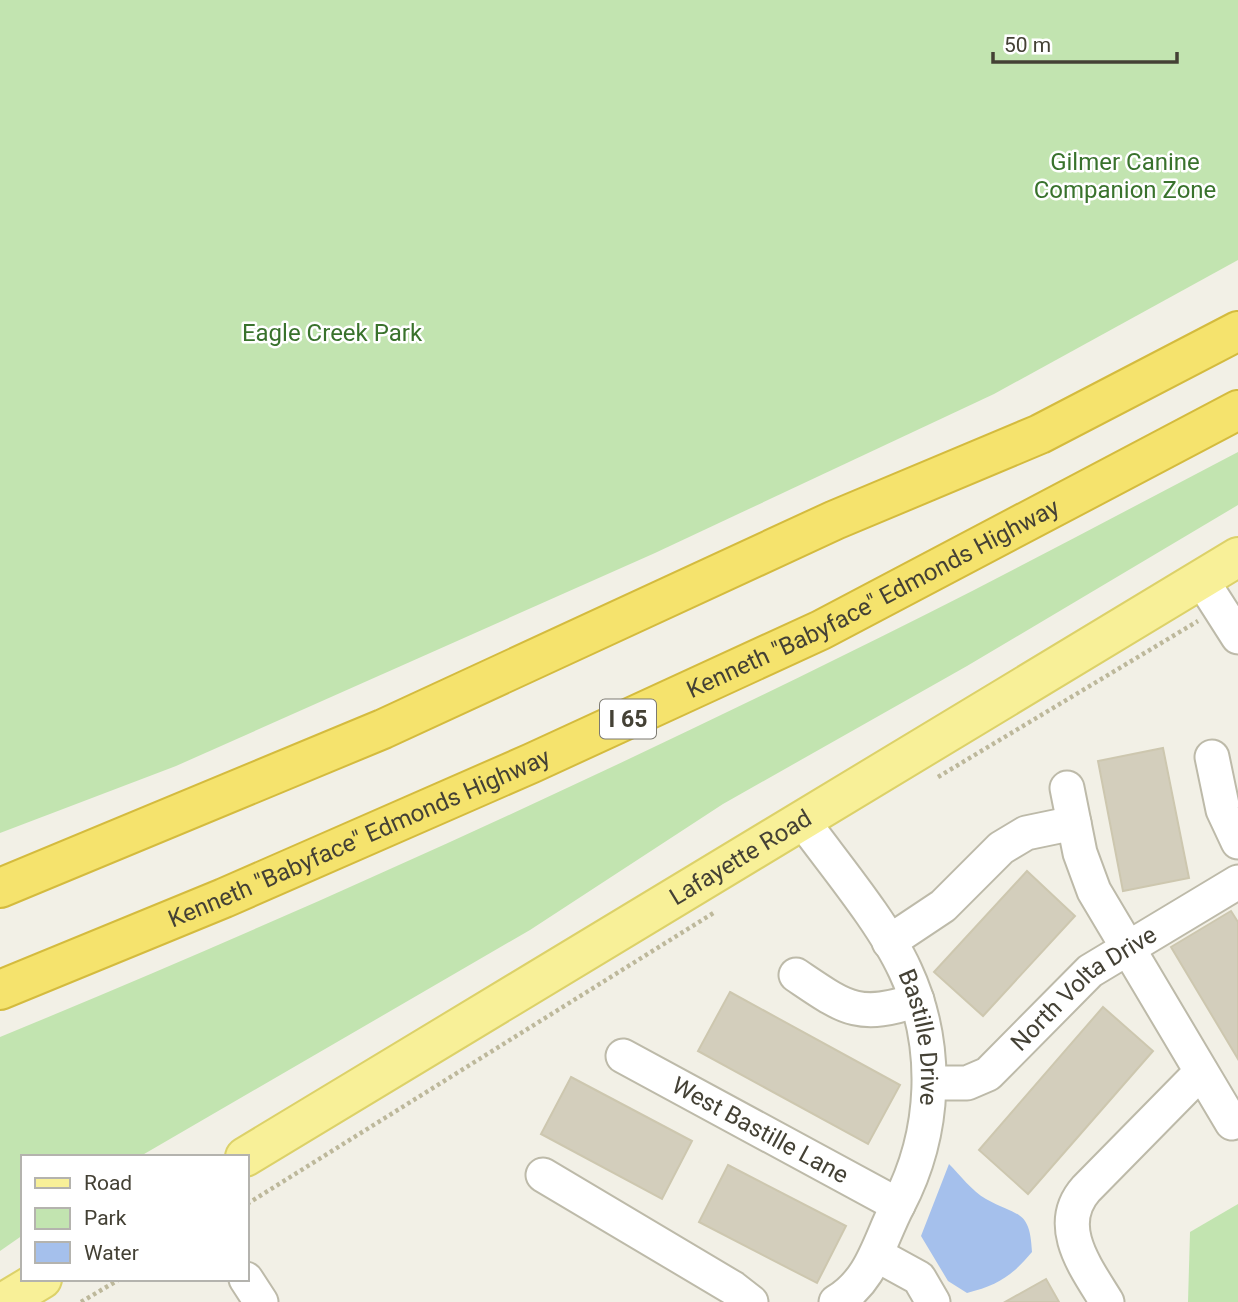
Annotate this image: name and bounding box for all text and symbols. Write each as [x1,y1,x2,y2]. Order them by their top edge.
scale bar [993,21,1177,65]
text: 50 m [1004,33,1051,57]
park label: Gilmer Canine Companion Zone [1034,148,1216,204]
park label: Eagle Creek Park [242,319,423,347]
street label: Kenneth "Babyface" Edmonds Highway [682,493,1064,704]
road number: I 65 [600,699,656,738]
street label: Kenneth "Babyface" Edmonds Highway [164,742,555,933]
street label: Lafayette Road [665,804,817,911]
street label: North Volta Drive [1005,920,1162,1057]
street label: Bastille Drive [892,965,943,1106]
street label: West Bastille Lane [667,1071,853,1189]
legend [21,1155,248,1281]
text: Road [84,1171,132,1195]
text: Park [84,1206,127,1230]
text: Water [84,1241,139,1265]

